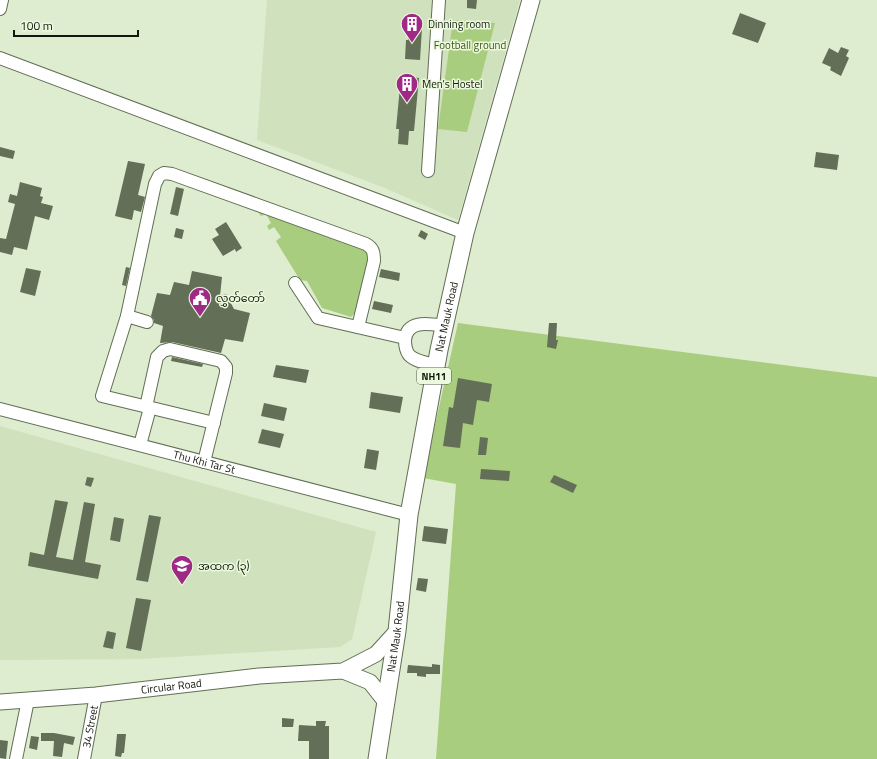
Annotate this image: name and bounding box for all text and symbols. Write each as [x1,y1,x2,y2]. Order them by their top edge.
building icon: Dinning room [399,11,425,44]
scale bar [14,12,138,38]
text: 100 m [20,16,53,35]
place label: Dinning room [428,16,490,32]
park label: Football ground [434,37,506,53]
building icon: Men's Hostel [394,71,420,104]
place label: Men's Hostel [422,76,483,92]
street label: Nat Mauk Road [431,280,462,353]
public building icon: လွှတ်တော် [187,285,213,318]
place label: လွှတ်တော် [216,290,265,307]
road number: NH11 [417,368,451,384]
street label: Thu Khi Tar St [172,446,237,478]
school or university icon: အထက (၃) [169,553,195,586]
place label: အထက (၃) [198,558,250,575]
street label: Nat Mauk Road [383,600,408,673]
street label: Circular Road [140,675,203,698]
street label: 34 Street [78,704,102,749]

